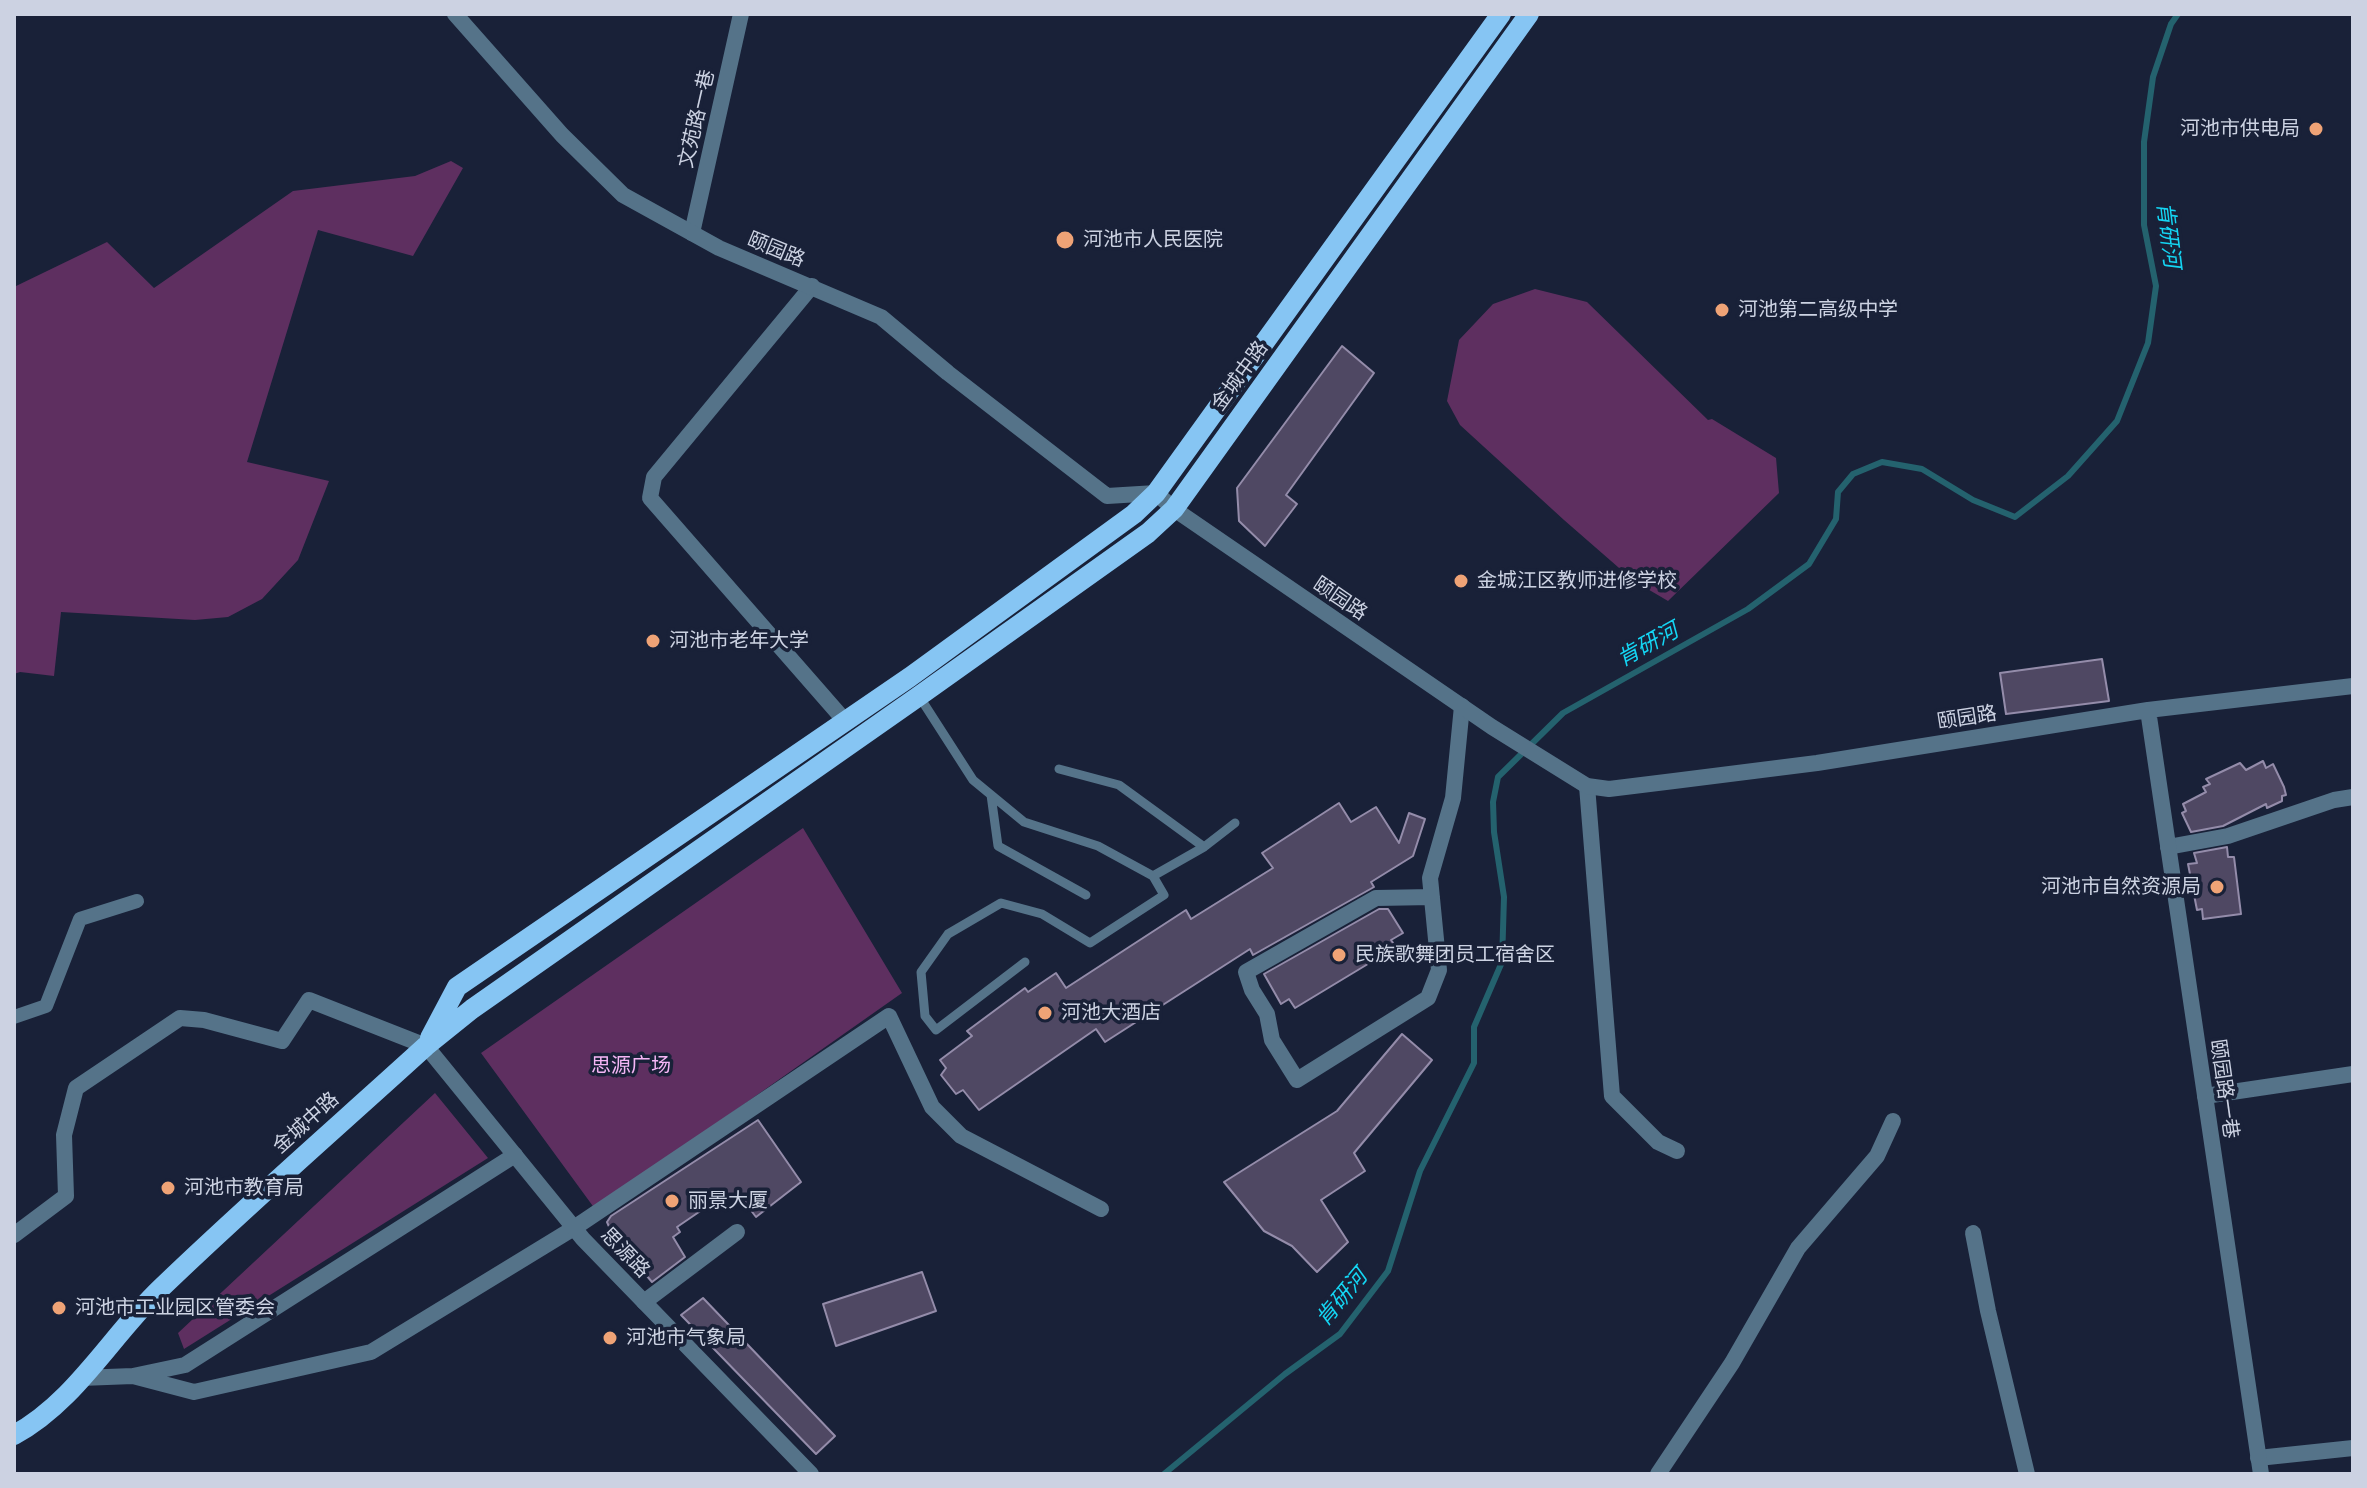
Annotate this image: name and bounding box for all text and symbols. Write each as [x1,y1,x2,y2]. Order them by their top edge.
street label: 文苑路一巷 [674,68,720,170]
place label: 河池市供电局 [2180,117,2300,141]
marker: 河池市供电局 [2307,120,2325,138]
water label: 肯研河 [2151,201,2185,269]
street label: 颐园路 [744,228,808,272]
place label: 河池市人民医院 [1083,228,1223,252]
marker: 河池市人民医院 [1054,229,1076,251]
place label: 河池第二高级中学 [1738,298,1898,322]
marker: 河池第二高级中学 [1713,301,1731,319]
street label: 金城中路 [1207,337,1273,415]
place label: 金城江区教师进修学校 [1477,569,1677,593]
street label: 颐园路 [1308,572,1372,626]
marker: 金城江区教师进修学校 [1452,572,1470,590]
water label: 肯研河 [1613,617,1683,673]
place label: 河池市老年大学 [669,629,809,653]
marker: 河池市老年大学 [644,632,662,650]
street label: 颐园路 [1935,701,1999,735]
place label: 河池市自然资源局 [2041,875,2201,899]
marker: 河池市自然资源局 [2208,878,2226,896]
place label: 民族歌舞团员工宿舍区 [1355,943,1555,967]
marker: 民族歌舞团员工宿舍区 [1330,946,1348,964]
place label: 河池大酒店 [1061,1001,1161,1025]
marker: 河池大酒店 [1036,1004,1054,1022]
street label: 颐园路一巷 [2205,1038,2243,1140]
park label: 思源广场 [591,1054,671,1078]
street label: 金城中路 [268,1087,344,1159]
place label: 河池市教育局 [184,1176,304,1200]
marker: 河池市教育局 [159,1179,177,1197]
place label: 丽景大厦 [688,1189,768,1213]
marker: 丽景大厦 [663,1192,681,1210]
street label: 思源路 [596,1223,654,1283]
water label: 肯研河 [1311,1264,1373,1332]
place label: 河池市工业园区管委会 [75,1296,275,1320]
marker: 河池市工业园区管委会 [50,1299,68,1317]
place label: 河池市气象局 [626,1326,746,1350]
marker: 河池市气象局 [601,1329,619,1347]

